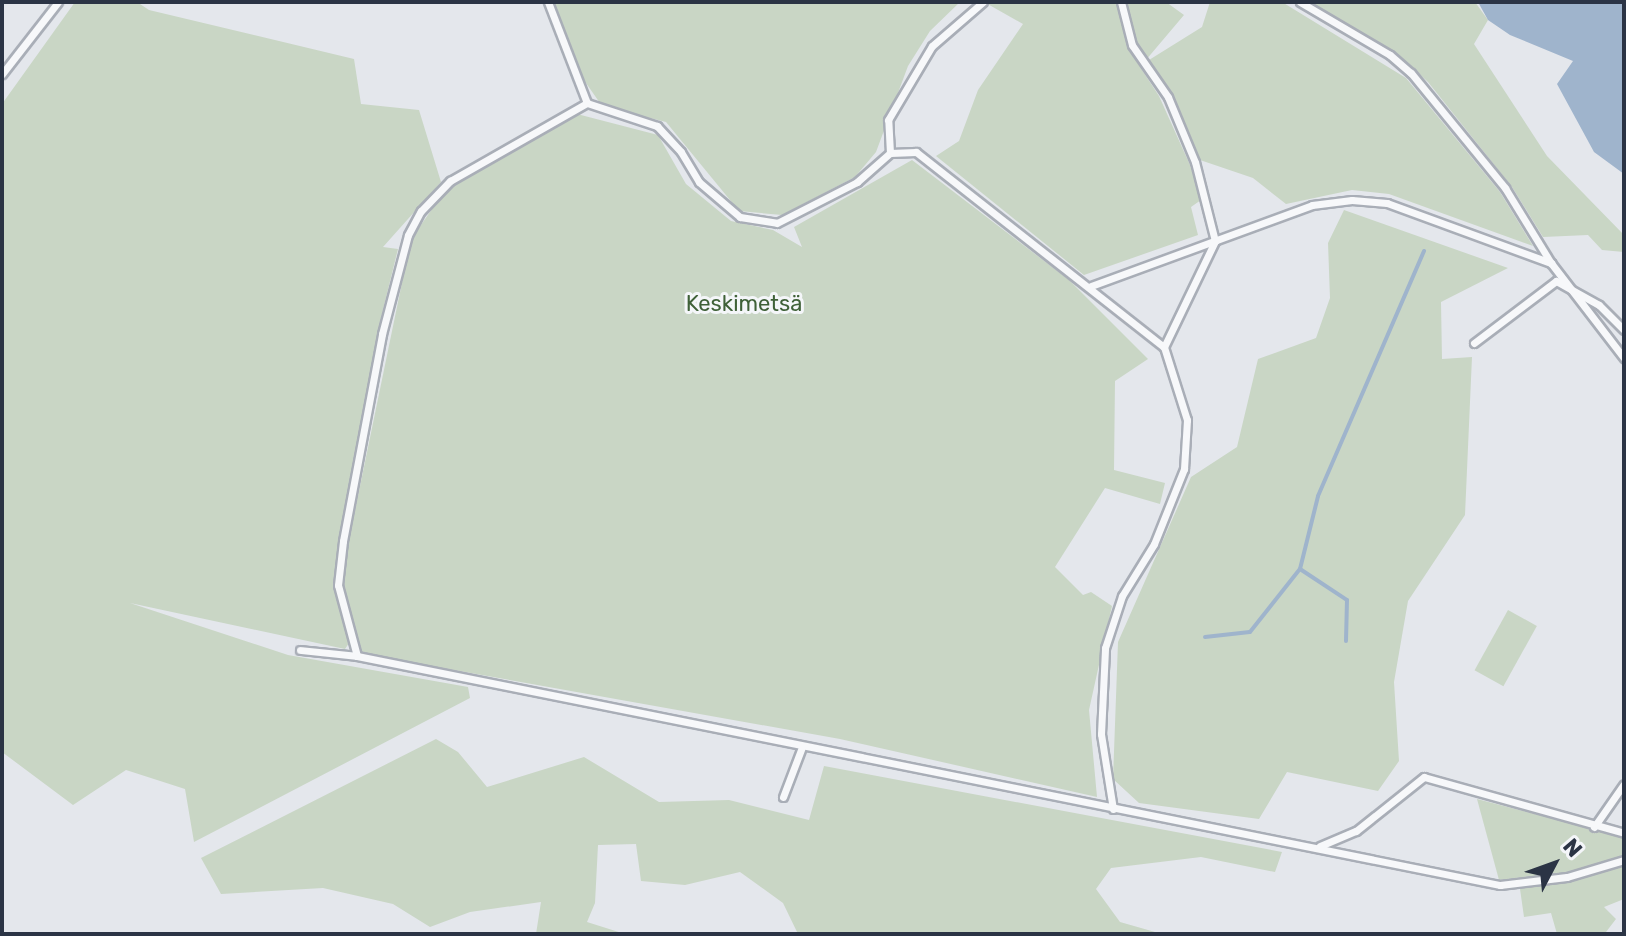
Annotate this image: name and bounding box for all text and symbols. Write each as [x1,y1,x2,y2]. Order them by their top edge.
park label: Keskimetsä [686,291,802,317]
north arrow [1514,824,1594,904]
text: N [1557,833,1588,863]

